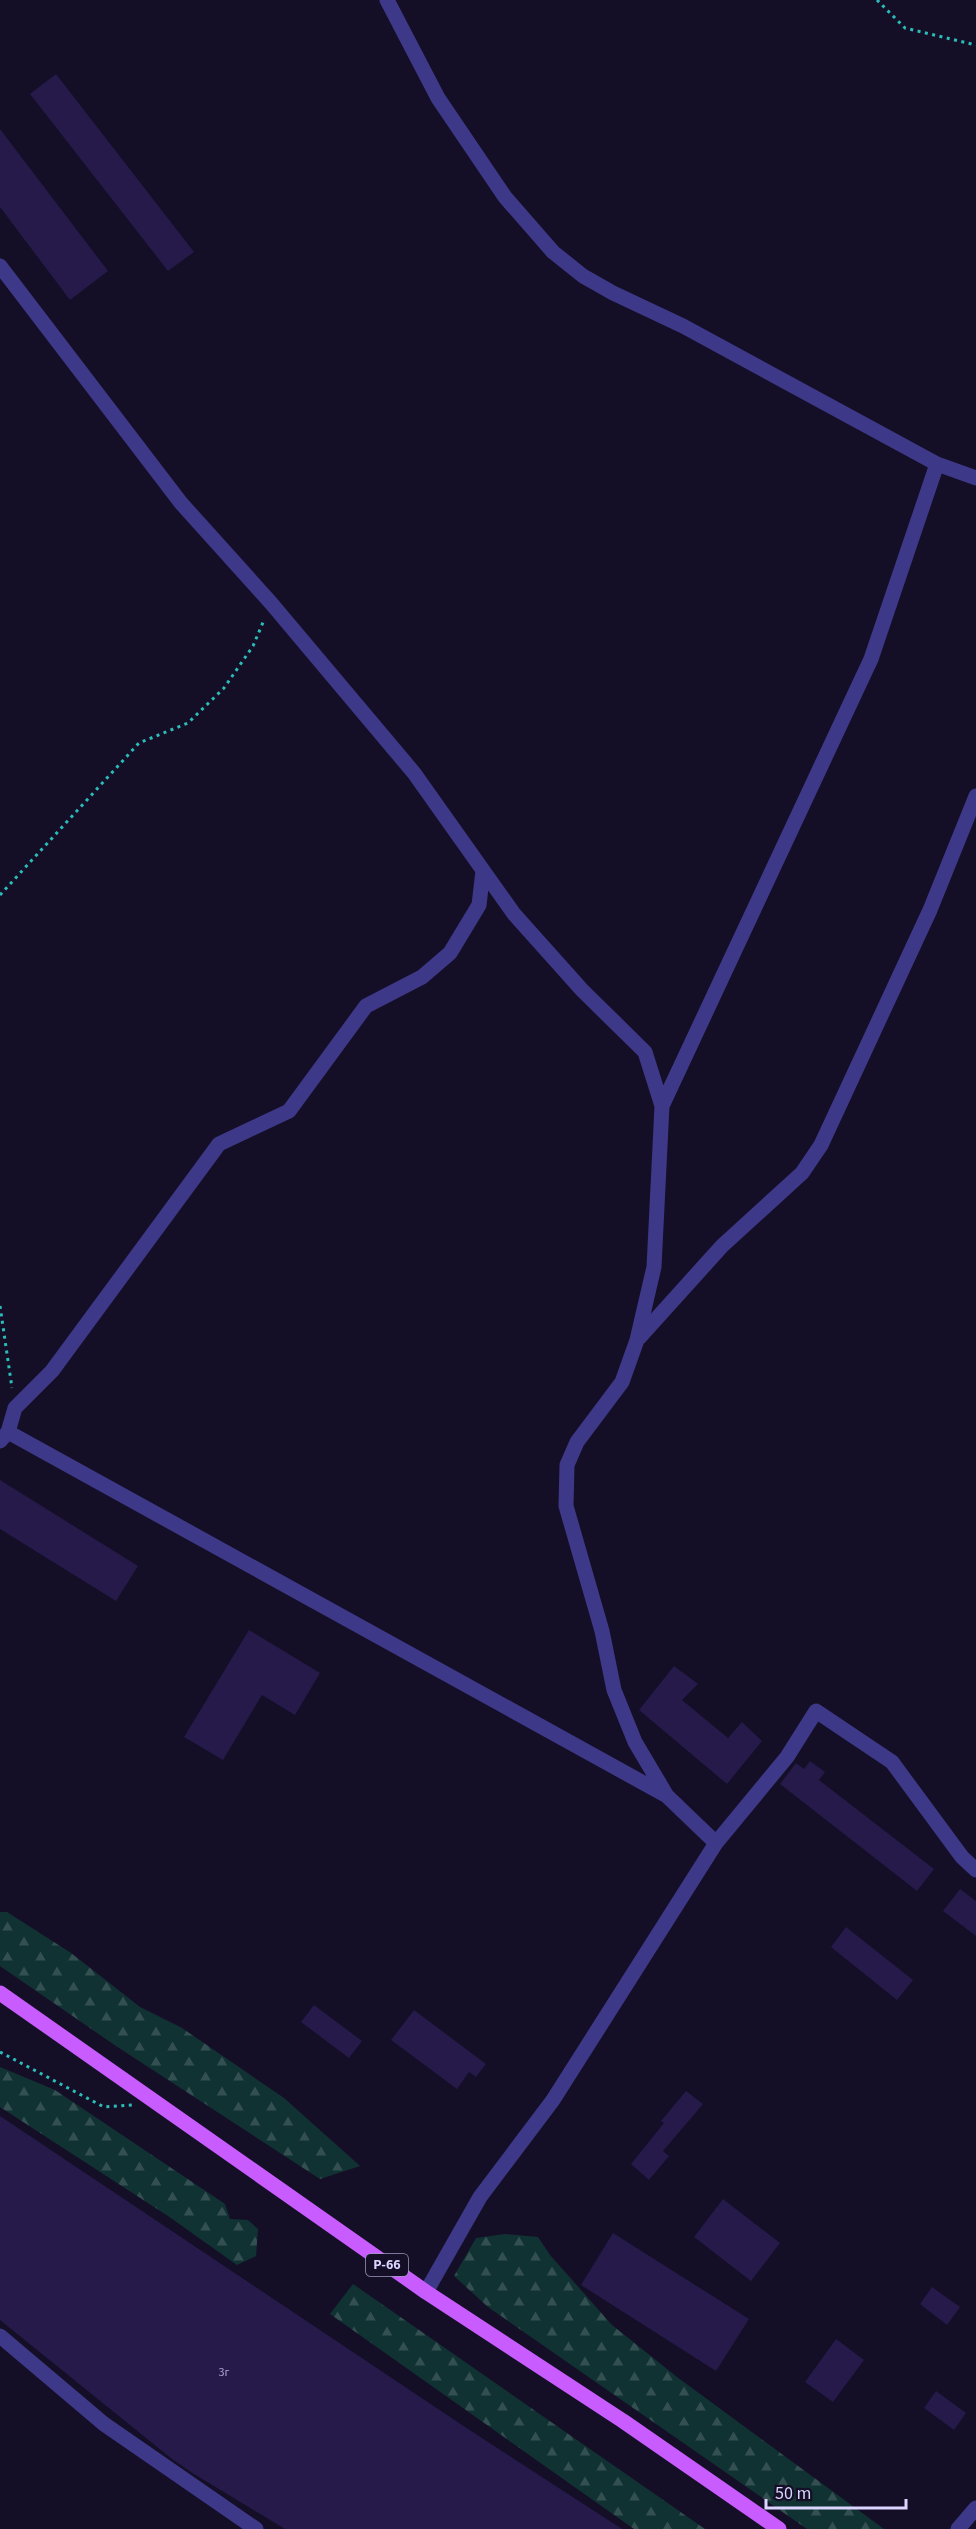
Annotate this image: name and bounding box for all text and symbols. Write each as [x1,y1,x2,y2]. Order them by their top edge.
road number: Р-66 [366,2254,408,2276]
house number: 3г [219,2364,230,2381]
scale bar [766,2472,906,2510]
text: 50 m [775,2481,811,2506]

